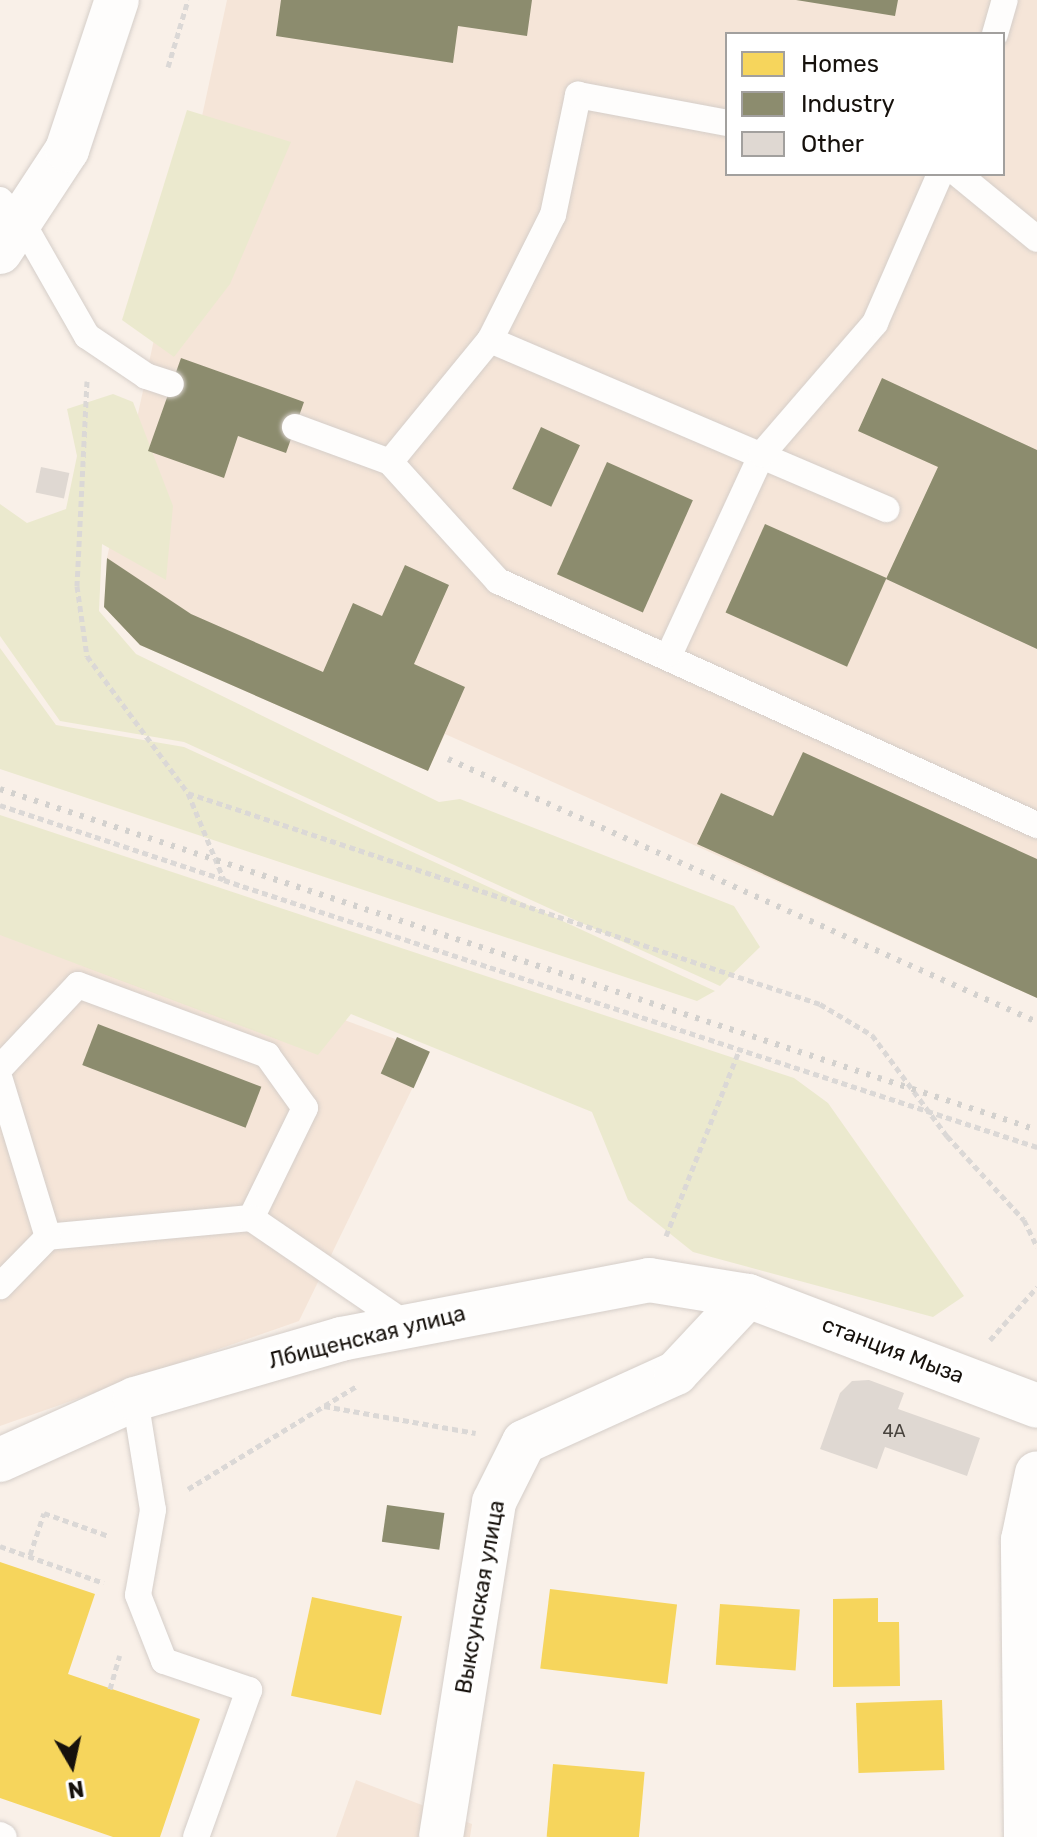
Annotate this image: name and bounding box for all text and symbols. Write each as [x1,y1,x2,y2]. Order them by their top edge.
legend [725,32,1005,176]
text: Homes [801,50,879,78]
text: Industry [801,90,895,118]
text: Other [801,130,864,158]
street label: Лбищенская улица [266,1300,468,1374]
street label: станция Мыза [818,1311,968,1389]
house number: 4А [882,1420,906,1442]
street label: Выксунская улица [450,1498,510,1696]
north arrow [32,1725,112,1805]
text: N [66,1775,86,1804]

